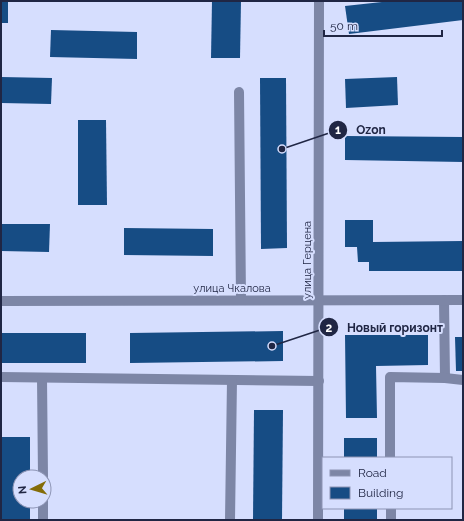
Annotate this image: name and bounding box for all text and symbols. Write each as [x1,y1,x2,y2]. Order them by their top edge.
scale bar [324,12,442,38]
text: 50 m [330,19,358,33]
callout: Ozon [328,118,394,142]
text: 1 [335,123,341,137]
text: Ozon [356,123,386,137]
street label: улица Герцена [301,221,314,299]
street label: улица Чкалова [193,282,271,295]
callout: Новый горизонт [319,315,451,339]
text: 2 [326,321,333,335]
text: Новый горизонт [347,321,443,335]
legend [322,457,452,509]
text: Road [358,466,387,480]
north arrow [12,469,52,509]
text: N [16,485,29,495]
text: Building [358,486,404,500]

